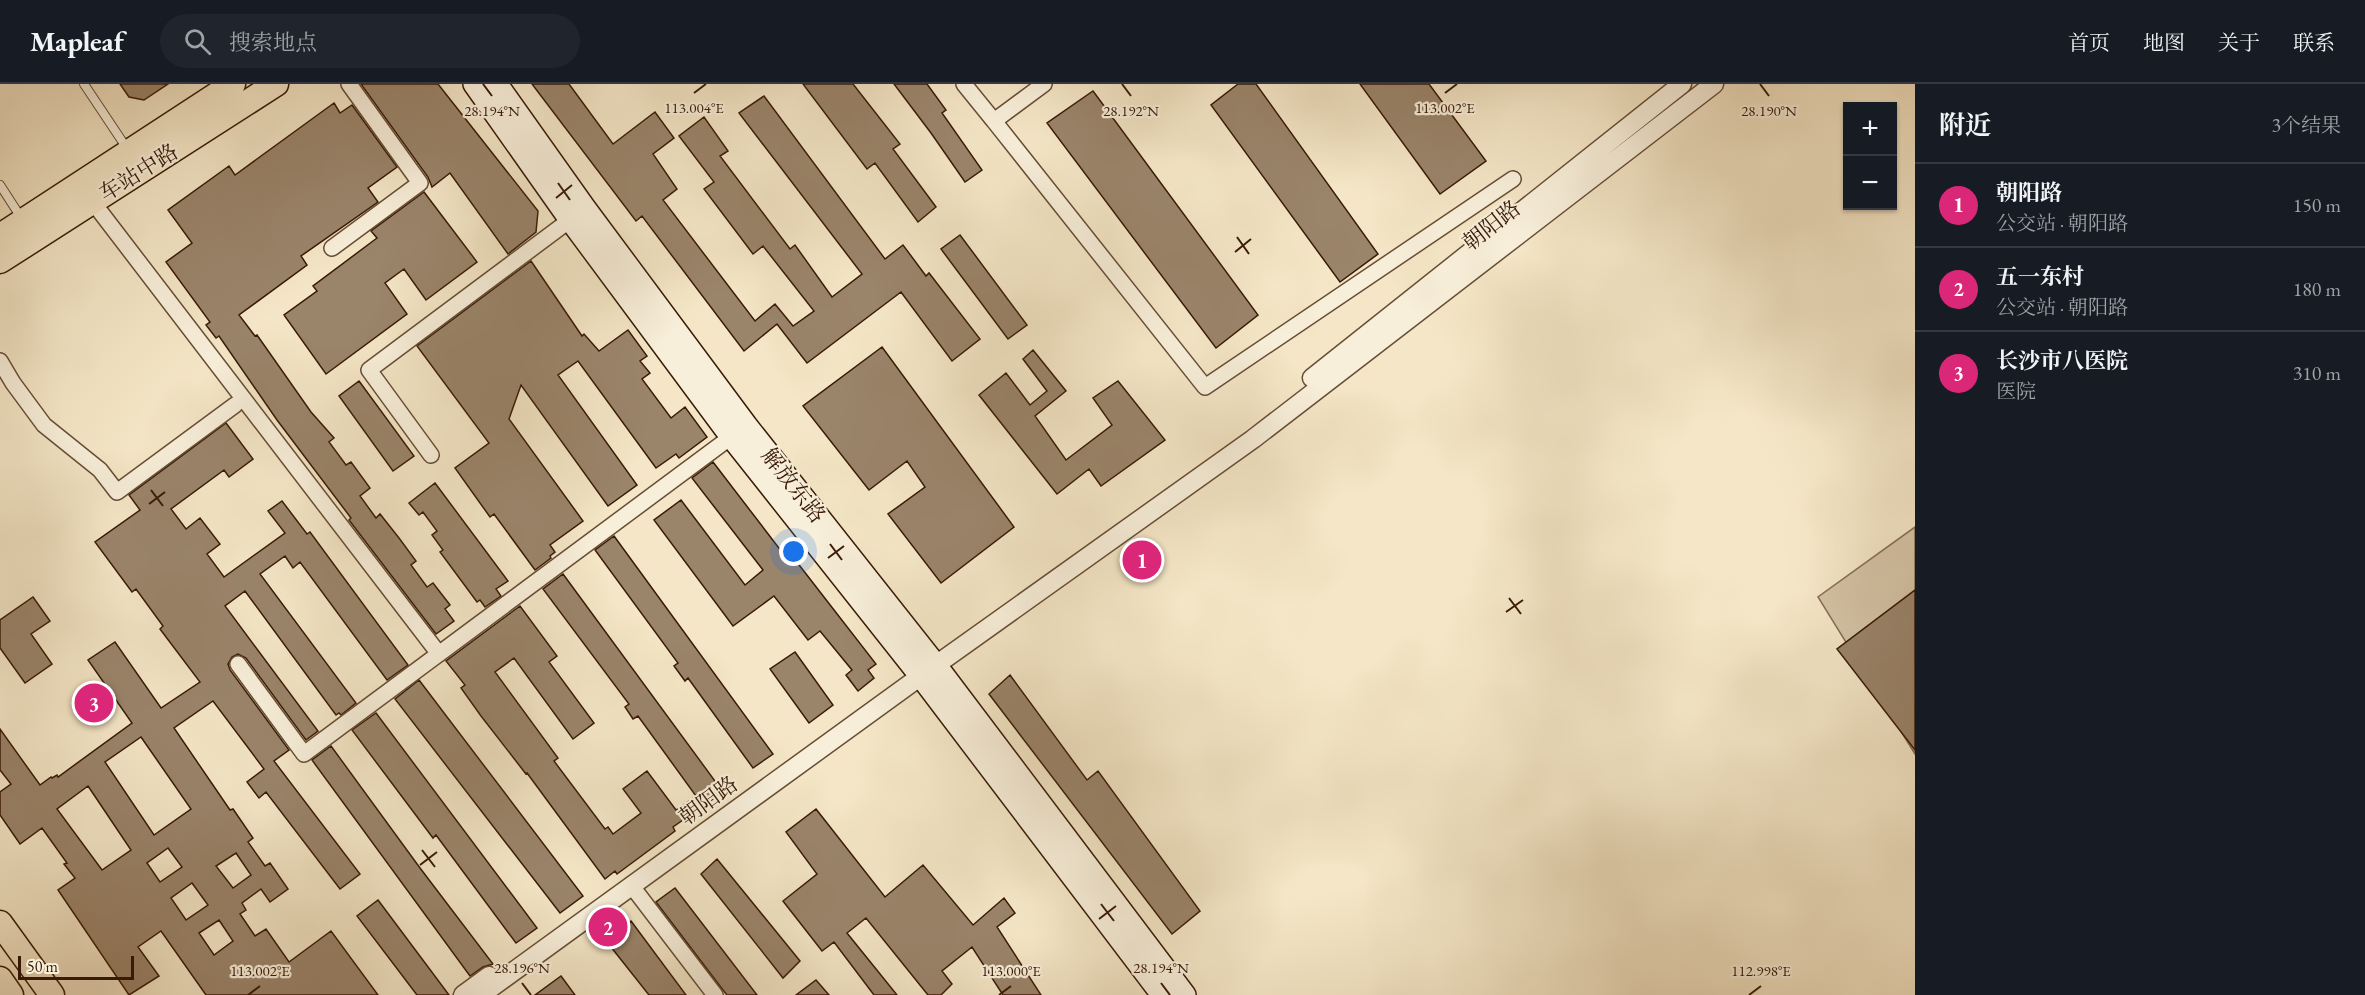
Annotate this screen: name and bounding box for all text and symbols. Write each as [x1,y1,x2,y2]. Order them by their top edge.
search box [160,14,580,68]
text: Mapleaf [30,23,124,59]
icon: search [181,25,214,58]
text: 搜索地点 [229,28,317,57]
text: 首页 [2068,29,2110,56]
text: 地图 [2143,29,2185,56]
text: 关于 [2218,29,2260,56]
text: 联系 [2293,29,2335,56]
text: 113.004°E [664,98,724,117]
text: 113.002°E [1415,98,1475,117]
text: 28.194°N [464,101,520,120]
text: 28.192°N [1103,101,1159,120]
text: 28.190°N [1741,101,1797,120]
map controls [1843,102,1897,210]
button: + [1843,102,1897,156]
text: 附近 [1939,108,1991,142]
text: 3个结果 [2271,112,2341,138]
street label: 车站中路 [93,137,183,208]
button: − [1843,156,1897,210]
text: 朝阳路 [1996,178,2062,207]
text: 1 [1953,192,1964,218]
text: 150 m [2293,192,2341,218]
street label: 朝阳路 [1456,194,1526,257]
text: 公交站 · 朝阳路 [1996,210,2128,236]
text: 五一东村 [1996,262,2084,291]
text: 2 [1953,276,1964,302]
text: 180 m [2293,276,2341,302]
text: 公交站 · 朝阳路 [1996,294,2128,320]
text: 长沙市八医院 [1996,346,2128,375]
text: 3 [1953,360,1964,386]
text: 310 m [2293,360,2341,386]
text: 医院 [1996,378,2036,404]
street label: 解放东路 [755,442,832,529]
your location [779,537,808,566]
pin: 1 [1122,538,1162,582]
pin: 3 [74,680,113,726]
street label: 朝阳路 [673,769,744,832]
pin: 2 [588,904,628,950]
scale bar [18,953,134,980]
text: 50 m [27,956,58,977]
text: 28.196°N [494,958,550,977]
text: 28.194°N [1133,958,1189,977]
text: 113.002°E [230,961,290,980]
text: 113.000°E [981,961,1041,980]
text: 112.998°E [1731,961,1791,980]

